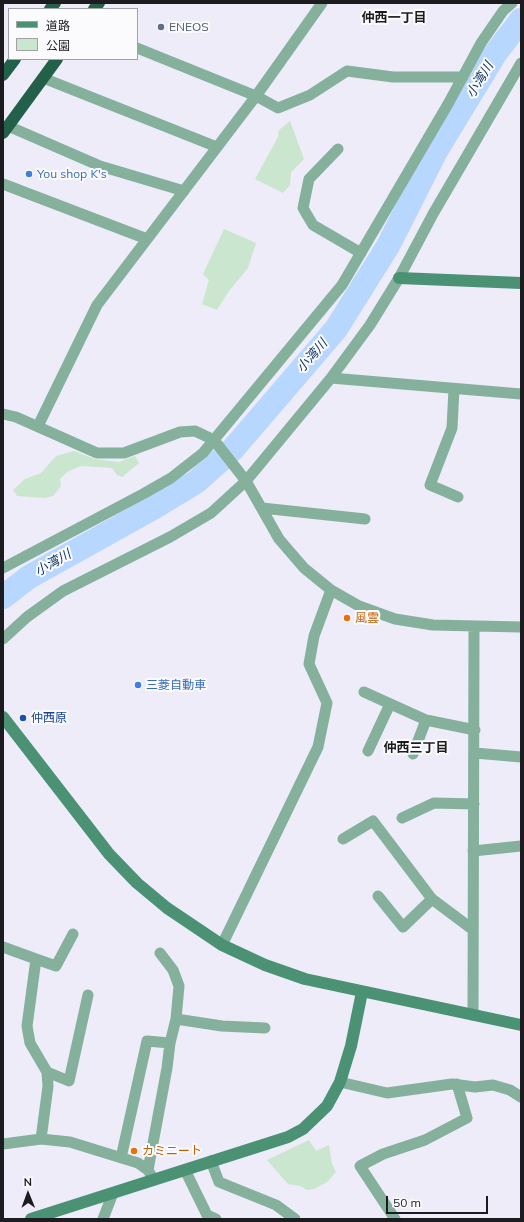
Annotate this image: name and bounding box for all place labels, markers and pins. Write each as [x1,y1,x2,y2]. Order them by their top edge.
place label: ENEOS [169,20,209,34]
marker: ENEOS [156,22,166,32]
place label: You shop K's [37,167,107,181]
marker: You shop K's [24,169,34,179]
place label: 風雲 [355,611,379,625]
marker: 風雲 [342,613,352,623]
place label: 三菱自動車 [146,678,206,692]
marker: 三菱自動車 [133,680,143,690]
place label: 仲西原 [31,711,67,725]
marker: 仲西原 [18,713,28,723]
place label: カミニート [142,1144,202,1158]
marker: カミニート [129,1146,139,1156]

